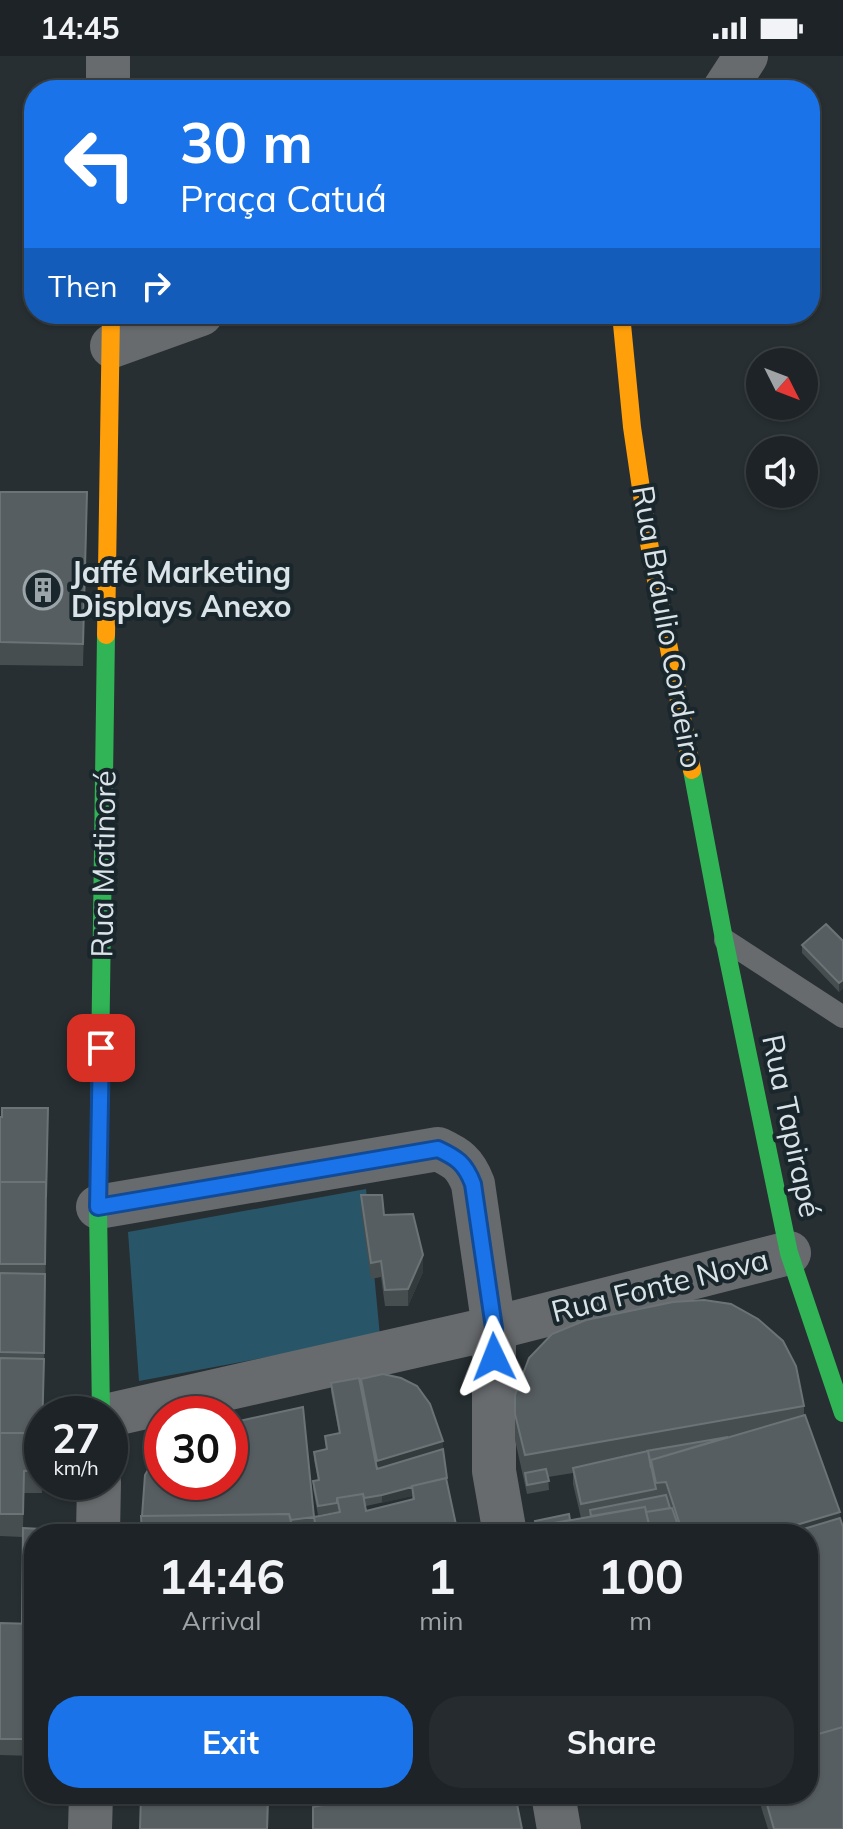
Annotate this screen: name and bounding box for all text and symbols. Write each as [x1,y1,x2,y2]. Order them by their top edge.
text: 14:45 [40,9,119,47]
text: 30 m [180,107,313,177]
icon: left [48,112,152,216]
text: Praça Catuá [180,176,387,221]
icon: right [134,264,178,308]
text: Then [48,267,118,305]
north arrow [746,348,818,420]
map controls [746,348,818,508]
button: sound [746,436,818,508]
street label: Rua Bráulio Cordeiro [624,483,712,771]
place label: Jaffé Marketing Displays Anexo [71,553,292,625]
building icon: Jaffé Marketing Displays Anexo [22,569,64,611]
street label: Rua Matinoré [82,770,124,958]
pin [67,1014,135,1082]
icon: arrive [79,1026,123,1070]
street label: Rua Tapirapé [754,1031,830,1221]
street label: Rua Fonte Nova [547,1240,772,1330]
position arrow [452,1315,536,1399]
speed limit sign: 30 [144,1396,248,1500]
text: 27 [52,1413,100,1463]
text: km/h [53,1455,99,1480]
text: 14:46 [158,1546,285,1606]
text: 1 [427,1546,456,1606]
text: 100 [598,1546,684,1606]
text: Arrival [182,1604,261,1637]
text: min [419,1604,463,1637]
text: m [629,1604,652,1637]
button: Exit [48,1696,413,1788]
button: Share [429,1696,794,1788]

